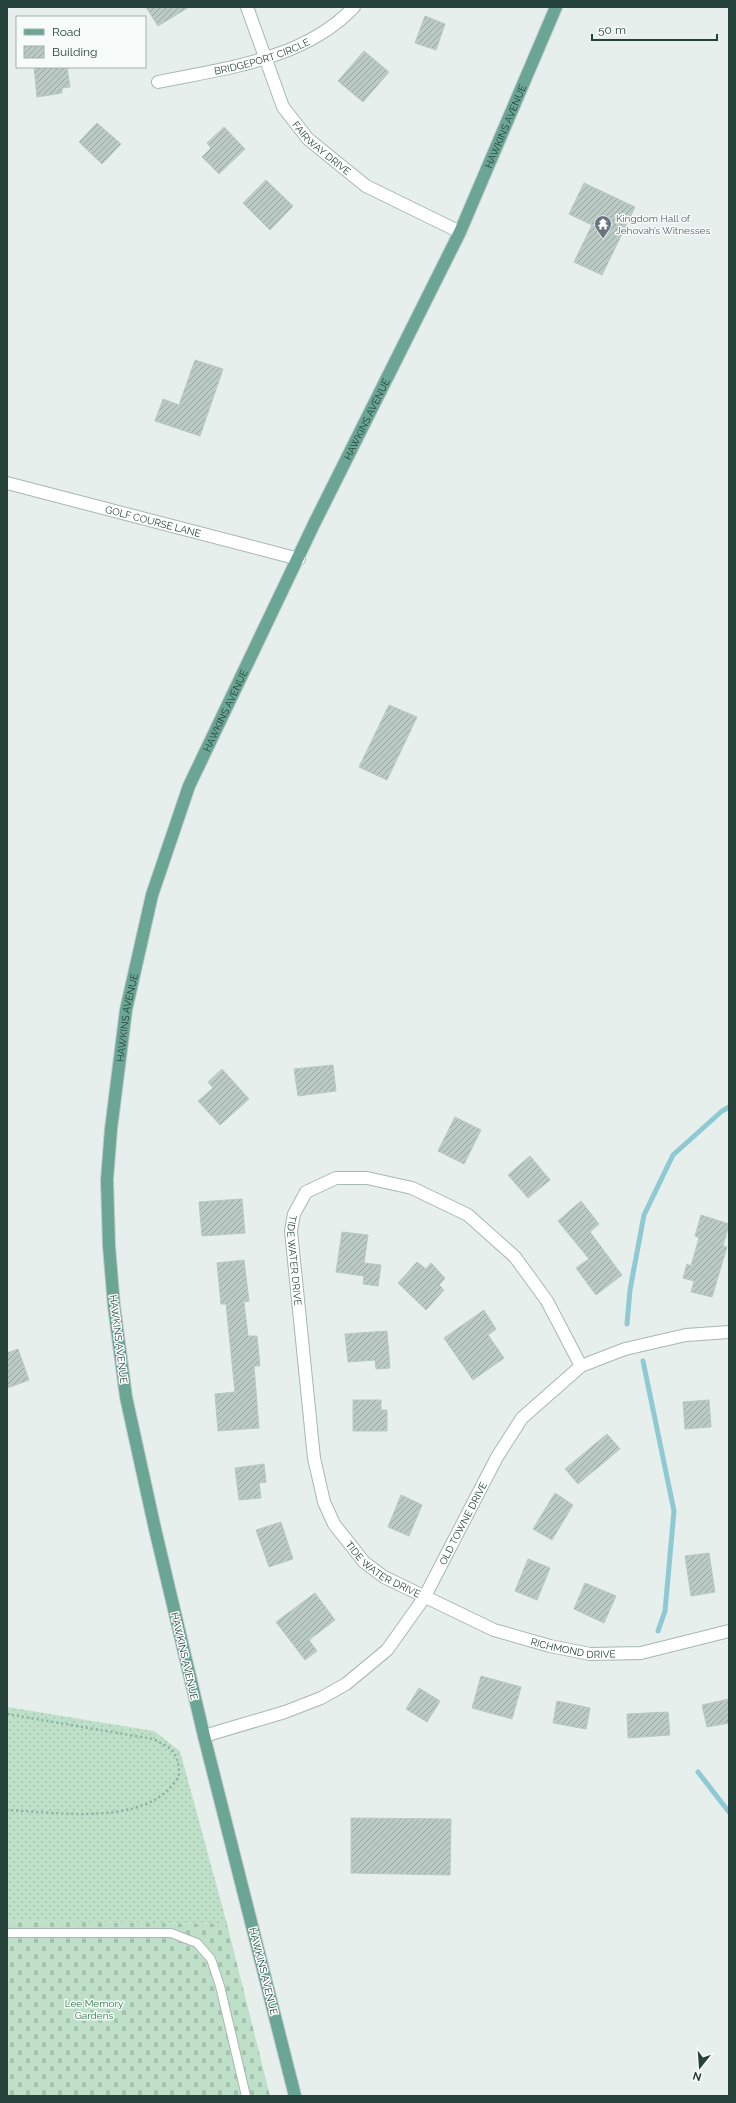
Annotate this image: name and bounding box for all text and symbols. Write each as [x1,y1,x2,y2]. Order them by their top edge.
legend [16,16,146,68]
scale bar [592,16,717,42]
text: 50 m [598,23,626,37]
text: Road [52,25,81,39]
street label: BRIDGEPORT CIRCLE [213,36,311,77]
text: Building [52,45,98,59]
street label: HAWKINS AVENUE [483,83,528,170]
street label: FAIRWAY DRIVE [290,119,353,177]
place label: Kingdom Hall of Jehovah’s Witnesses [616,213,710,236]
temple icon: Kingdom Hall of Jehovah’s Witnesses [593,214,613,239]
street label: HAWKINS AVENUE [342,377,392,462]
street label: GOLF COURSE LANE [104,504,202,539]
street label: HAWKINS AVENUE [201,668,250,753]
street label: HAWKINS AVENUE [115,972,140,1062]
street label: TIDE WATER DRIVE [285,1215,304,1306]
street label: HAWKINS AVENUE [108,1294,129,1384]
street label: OLD TOWNE DRIVE [437,1480,489,1567]
street label: TIDE WATER DRIVE [343,1539,422,1600]
street label: HAWKINS AVENUE [169,1611,200,1701]
street label: RICHMOND DRIVE [529,1636,616,1660]
street label: HAWKINS AVENUE [247,1926,280,2016]
park label: Lee Memory Gardens [65,1998,124,2021]
north arrow [680,2047,720,2087]
text: N [691,2069,703,2084]

